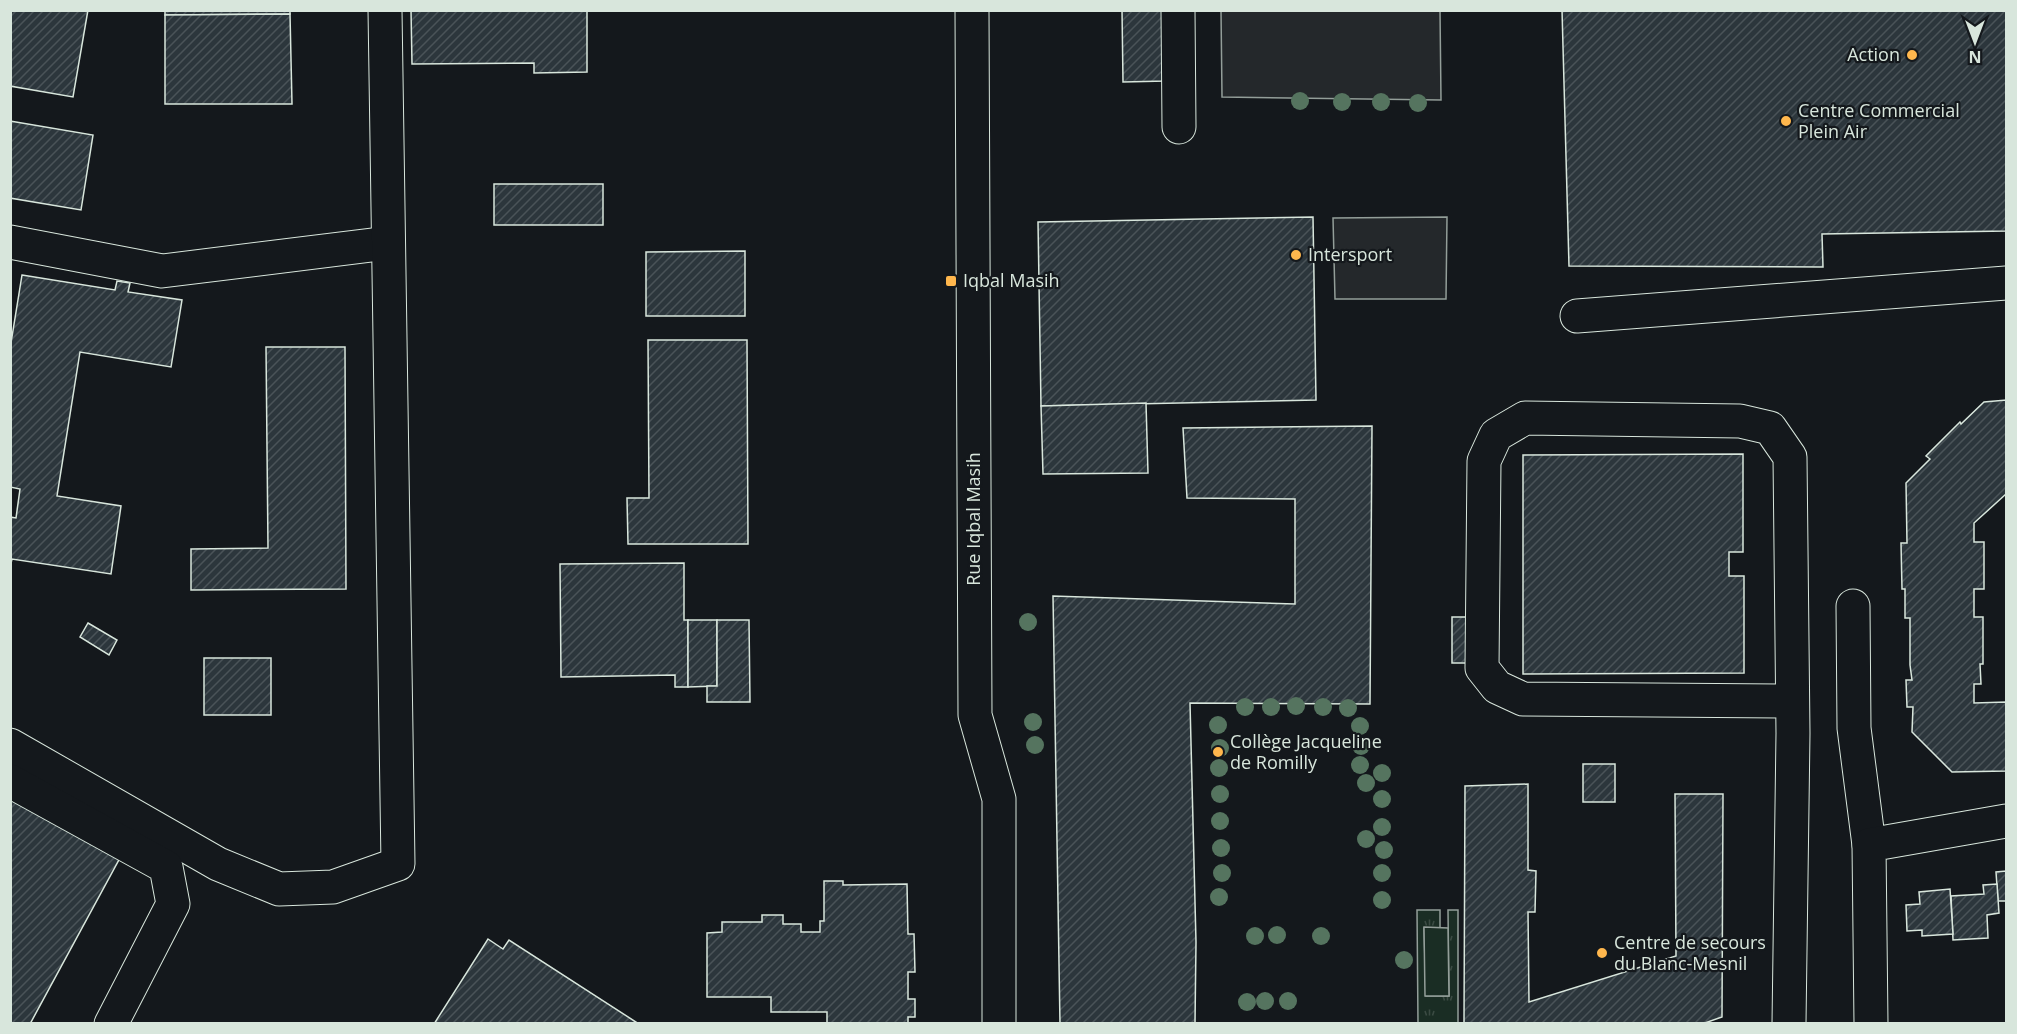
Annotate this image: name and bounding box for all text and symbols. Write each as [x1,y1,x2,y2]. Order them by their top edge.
north arrow [1945,12,2005,72]
place label: Action [1847,42,1900,66]
text: N [1968,46,1982,68]
marker: Action [1905,48,1919,62]
place label: Centre Commercial Plein Air [1798,98,1960,143]
marker: Centre Commercial Plein Air [1779,114,1793,128]
place label: Intersport [1308,242,1392,266]
marker: Intersport [1289,248,1303,262]
place label: Iqbal Masih [963,268,1060,292]
marker: Iqbal Masih [944,274,958,288]
street label: Rue Iqbal Masih [961,452,985,586]
place label: Collège Jacqueline de Romilly [1230,729,1382,774]
marker: Collège Jacqueline de Romilly [1211,745,1225,759]
place label: Centre de secours du Blanc-Mesnil [1614,930,1766,975]
marker: Centre de secours du Blanc-Mesnil [1595,946,1609,960]

